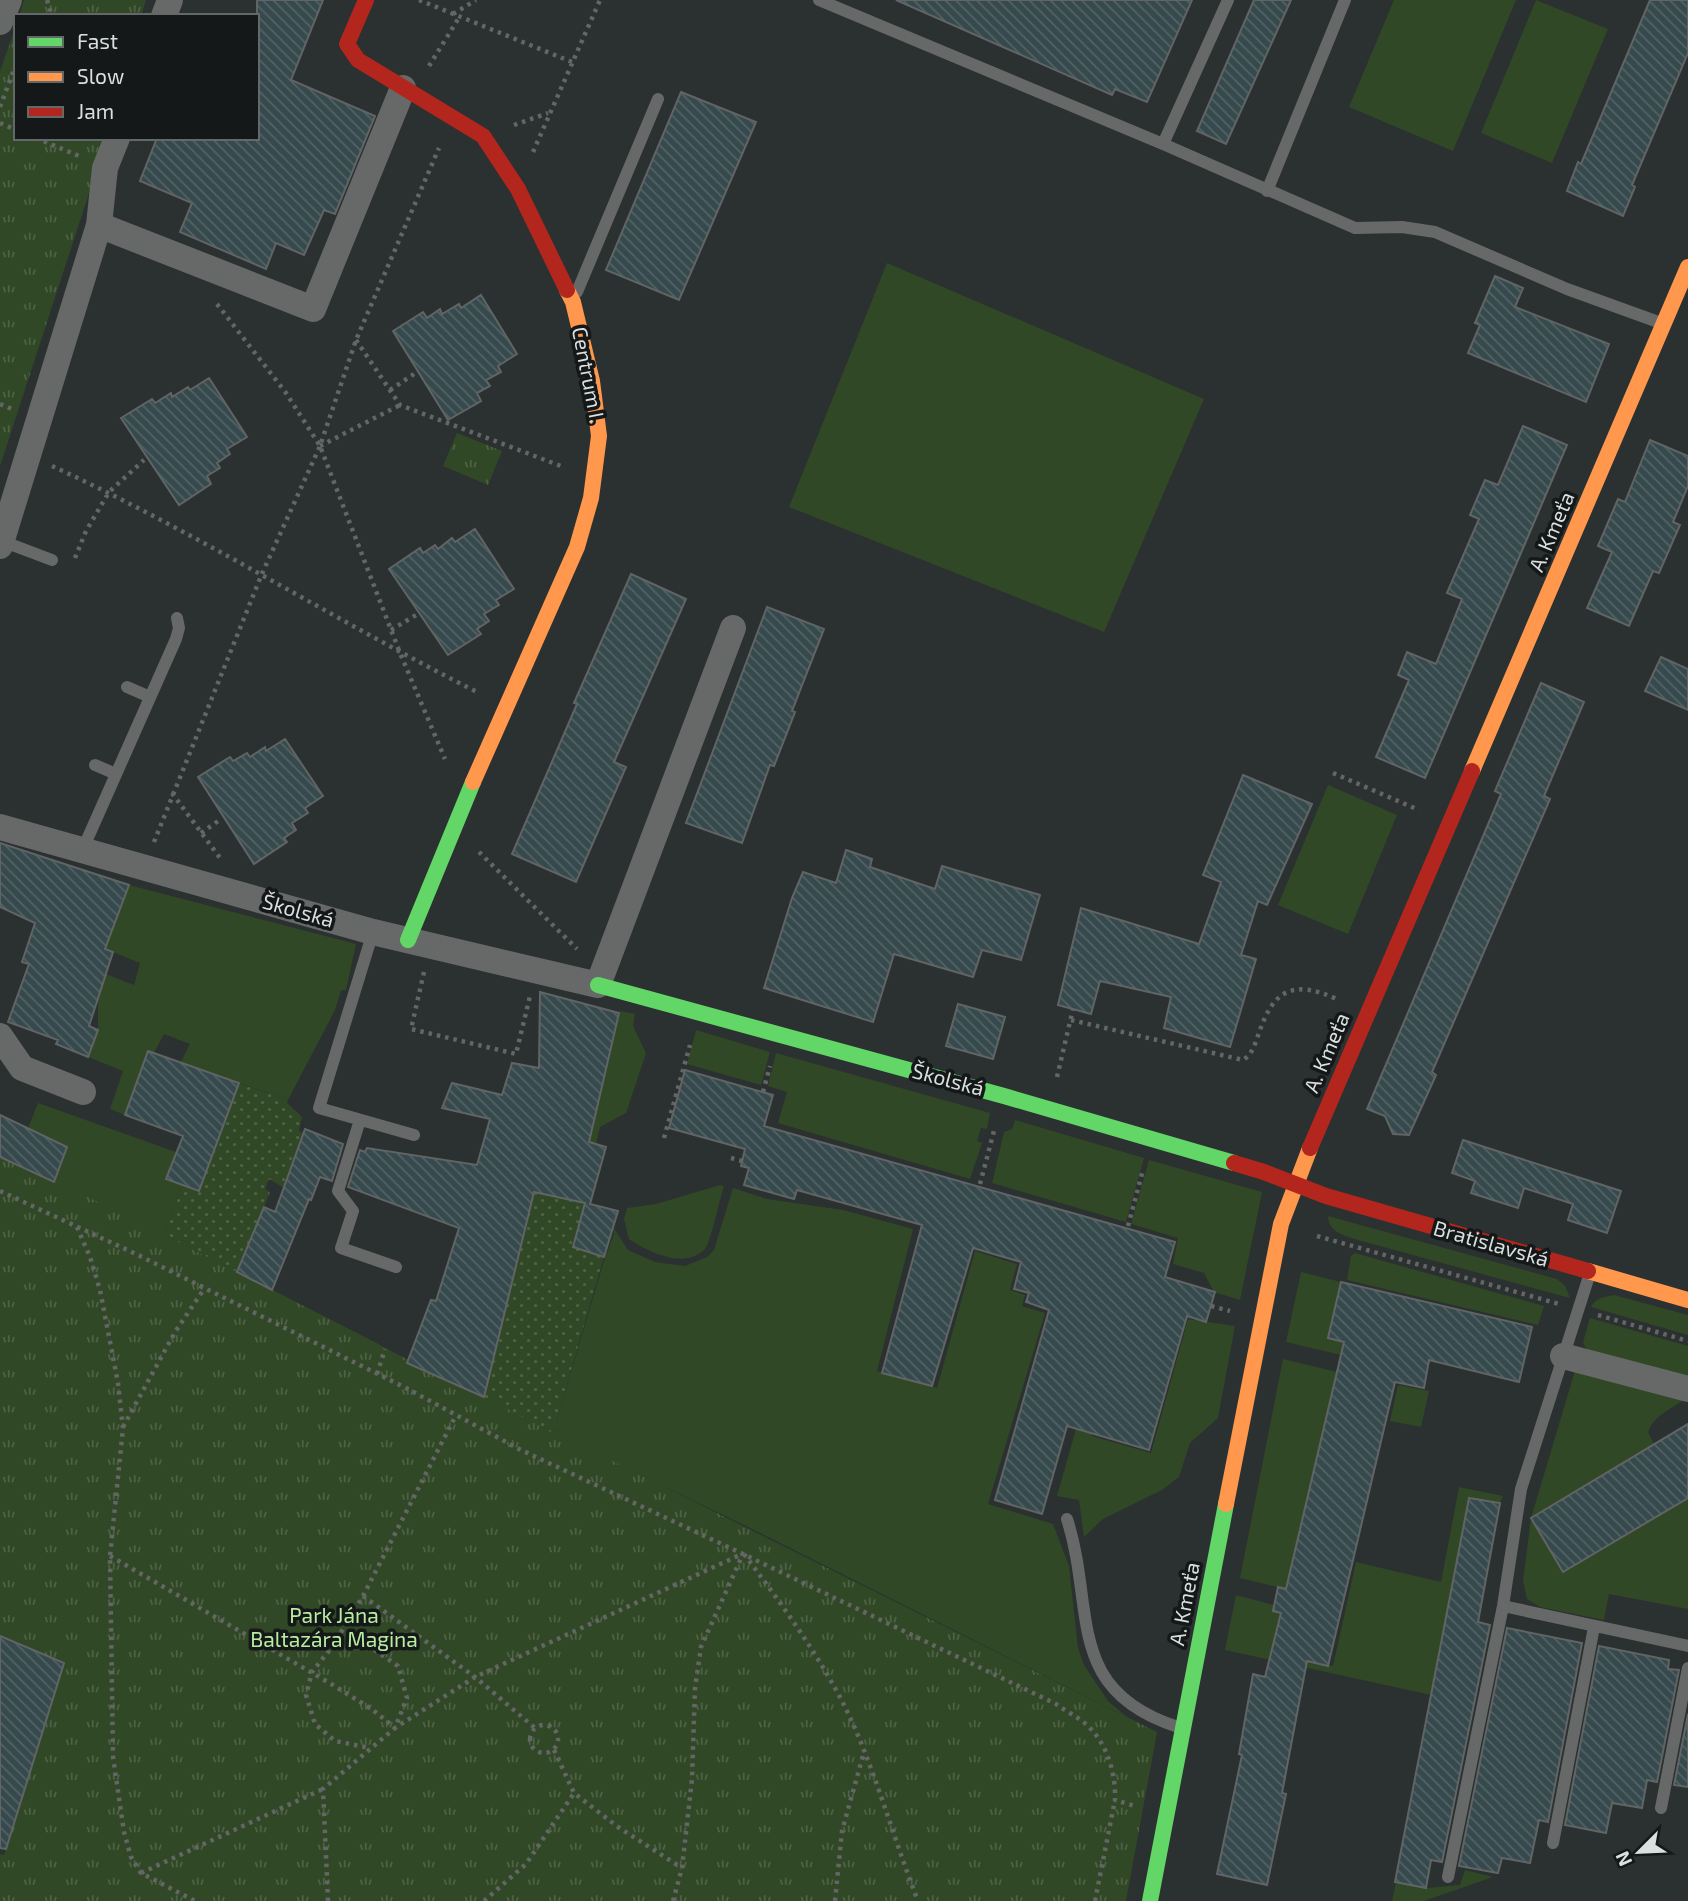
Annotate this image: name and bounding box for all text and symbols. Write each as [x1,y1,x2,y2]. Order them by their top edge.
legend [14,14,259,140]
text: Fast [77,28,118,53]
text: Slow [77,63,124,88]
text: Jam [77,98,114,123]
street label: Centrum I. [568,325,611,425]
street label: A. Kmeťa [1523,488,1579,575]
street label: Školská [260,887,337,932]
street label: A. Kmeťa [1298,1009,1354,1096]
street label: Školská [910,1057,987,1100]
street label: Bratislavská [1431,1214,1552,1271]
street label: A. Kmeťa [1163,1560,1204,1647]
park label: Park Jána Baltazára Magina [250,1602,418,1651]
north arrow [1604,1817,1674,1887]
text: N [1610,1848,1636,1870]

